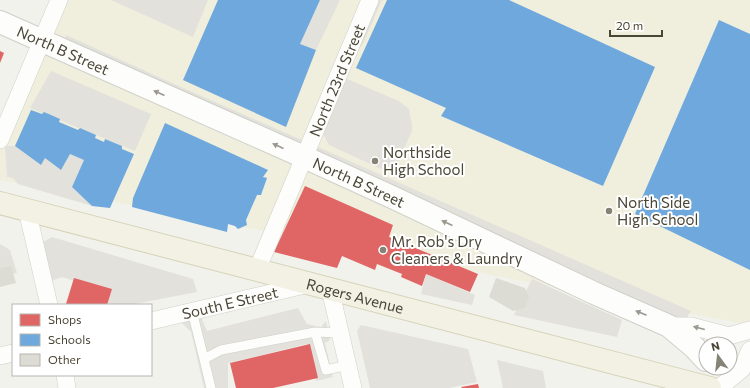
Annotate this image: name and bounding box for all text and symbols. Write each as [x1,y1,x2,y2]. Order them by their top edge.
scale bar [610,12,662,38]
text: 20 m [616,18,643,32]
street label: North 23rd Street [305,21,368,139]
street label: North B Street [14,22,112,78]
one-way arrow [153,89,165,95]
one-way arrow [272,142,284,149]
place label: Northside High School [383,143,464,178]
street label: North B Street [310,153,408,211]
marker: Northside High School [370,156,380,166]
place label: North Side High School [617,193,698,228]
marker: North Side High School [604,206,614,216]
one-way arrow [441,220,453,226]
place label: Mr. Rob's Dry Cleaners & Laundry [391,232,523,267]
marker: Mr. Rob's Dry Cleaners & Laundry [378,245,388,255]
street label: Rogers Avenue [305,274,406,317]
street label: South E Street [180,283,280,322]
legend [12,304,152,376]
one-way arrow [635,310,647,317]
text: Shops [48,312,82,326]
one-way arrow [693,325,705,331]
text: Schools [48,332,91,346]
north arrow [698,336,738,376]
text: N [710,339,721,353]
text: Other [48,352,81,366]

